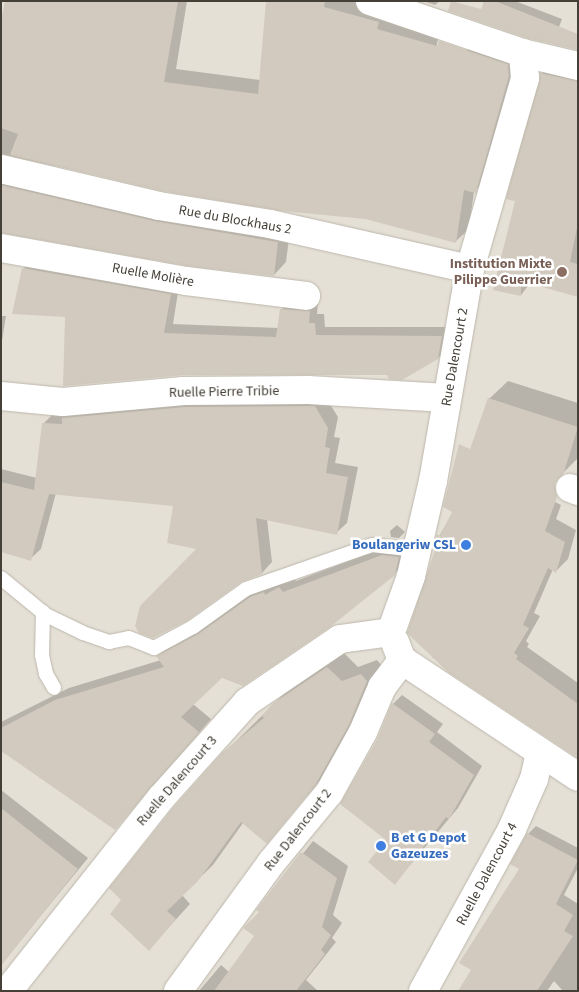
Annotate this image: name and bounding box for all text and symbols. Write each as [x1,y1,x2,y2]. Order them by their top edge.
street label: Rue du Blockhaus 2 [177,202,293,238]
place label: Institution Mixte Pilippe Guerrier [450,256,552,288]
street label: Ruelle Molière [111,260,195,290]
marker: Institution Mixte Pilippe Guerrier [556,266,568,278]
street label: Rue Dalencourt 2 [438,306,472,408]
street label: Ruelle Pierre Tribie [169,383,279,401]
place label: Boulangeriw CSL [352,537,456,553]
marker: Boulangeriw CSL [460,539,472,551]
street label: Ruelle Dalencourt 3 [133,733,221,829]
street label: Rue Dalencourt 2 [261,786,335,874]
street label: Ruelle Dalencourt 4 [453,820,521,928]
place label: B et G Depot Gazeuzes [391,830,466,862]
marker: B et G Depot Gazeuzes [375,840,387,852]

